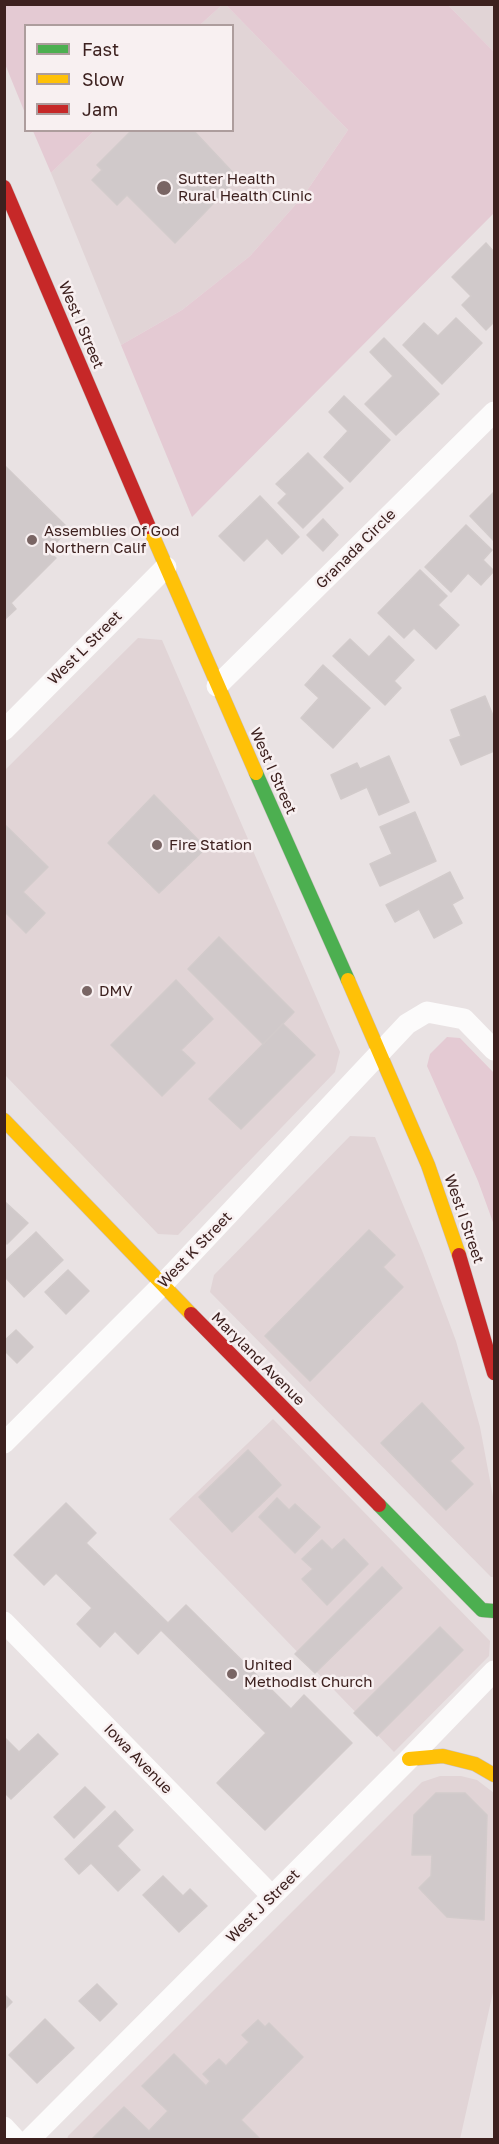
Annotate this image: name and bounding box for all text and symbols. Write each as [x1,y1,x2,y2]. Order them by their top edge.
legend [24,24,234,132]
text: Fast [82,38,119,60]
text: Slow [82,68,124,90]
text: Jam [82,98,118,120]
place label: Sutter Health Rural Health Clinic [178,170,312,205]
marker: Sutter Health Rural Health Clinic [155,179,173,197]
street label: West I Street [55,279,107,371]
street label: Granada Circle [312,505,400,593]
place label: Assemblies Of God Northern Calif [44,522,179,557]
marker: Assemblies Of God Northern Calif [25,533,39,547]
street label: West L Street [44,607,126,689]
street label: West I Street [246,725,300,817]
place label: Fire Station [169,836,252,854]
marker: Fire Station [150,838,164,852]
place label: DMV [99,982,132,1000]
marker: DMV [80,984,94,998]
street label: West I Street [440,1172,488,1266]
street label: West K Street [154,1208,236,1292]
street label: Maryland Avenue [208,1309,308,1409]
place label: United Methodist Church [244,1656,372,1691]
marker: United Methodist Church [225,1667,239,1681]
street label: Iowa Avenue [100,1720,176,1798]
street label: West J Street [222,1865,304,1947]

